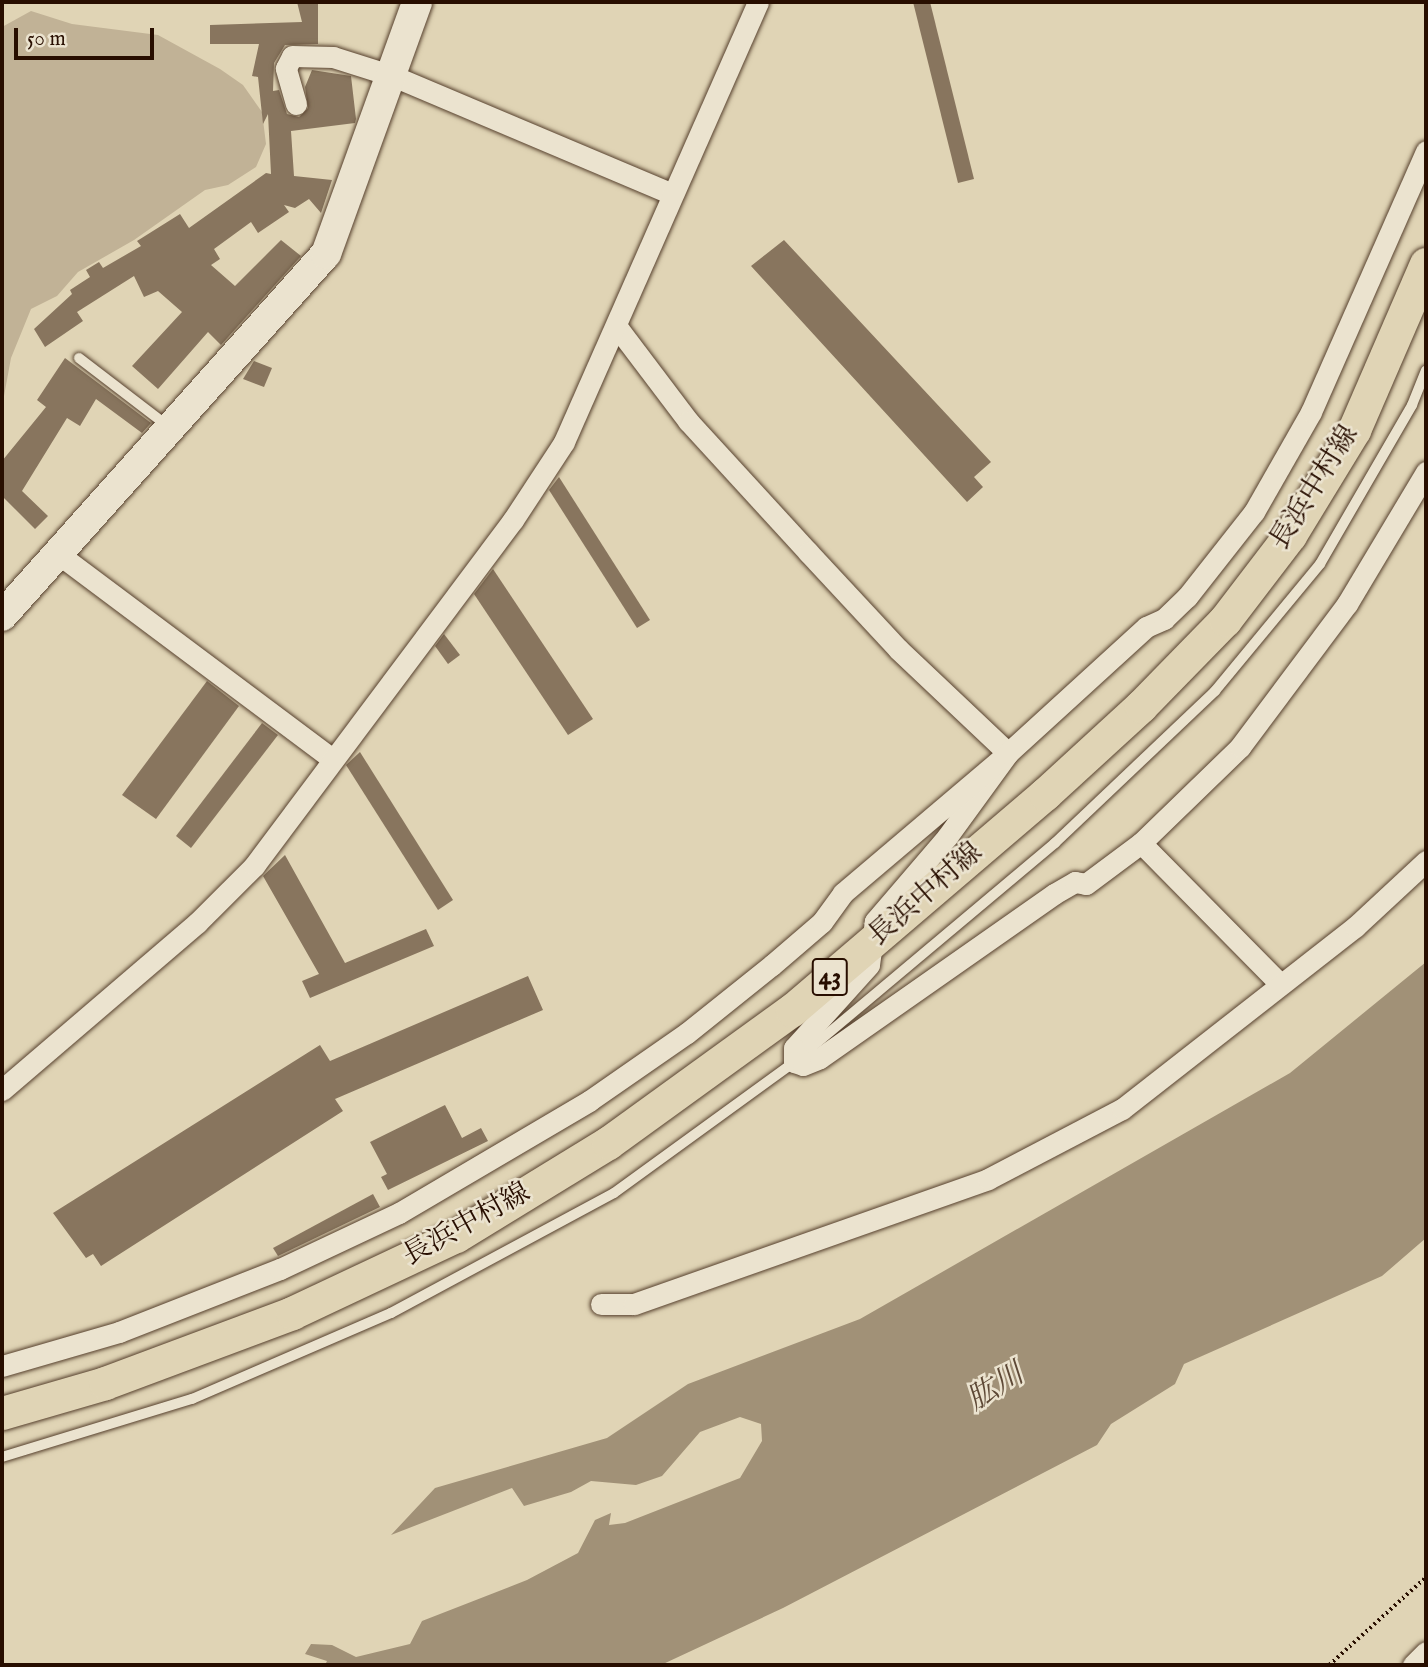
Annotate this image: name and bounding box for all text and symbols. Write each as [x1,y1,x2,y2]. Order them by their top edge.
scale bar [18,14,158,58]
text: 50 m [27,26,66,53]
street label: 長浜中村線 [1264,420,1366,556]
street label: 長浜中村線 [862,836,990,954]
road number: 43 [811,954,849,1000]
street label: 長浜中村線 [398,1176,536,1274]
water label: 肱川 [961,1357,1031,1419]

